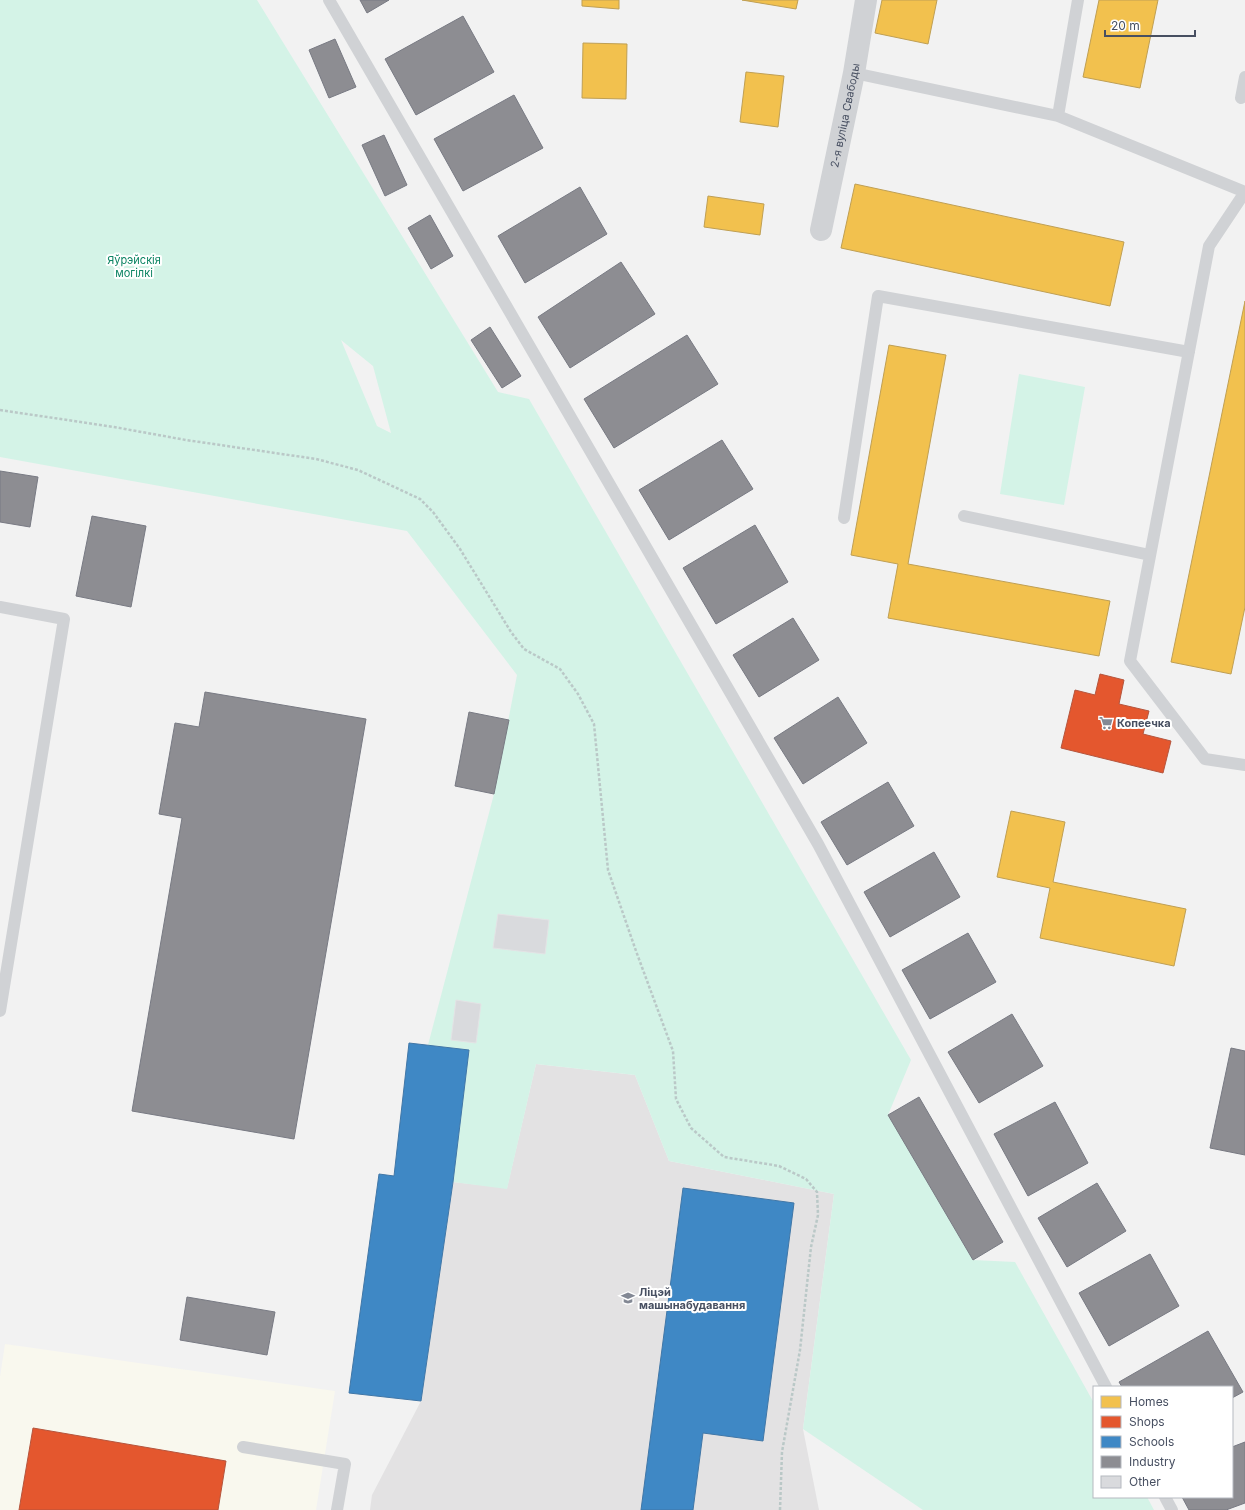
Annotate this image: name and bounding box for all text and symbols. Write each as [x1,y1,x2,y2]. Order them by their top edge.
scale bar [1105,12,1195,38]
text: 20 m [1111,18,1140,33]
street label: 2-я вуліца Свабоды [827,62,862,169]
park label: Яўрэйскія могілкі [107,253,161,280]
supermarket icon: Копеечка [1098,715,1114,731]
place label: Копеечка [1117,716,1171,730]
place label: Ліцэй машынабудавання [639,1285,745,1312]
school or university icon: Ліцэй машынабудавання [620,1290,636,1306]
legend [1093,1386,1233,1498]
text: Homes [1129,1394,1169,1409]
text: Shops [1129,1414,1165,1429]
text: Schools [1129,1434,1174,1449]
text: Industry [1129,1454,1176,1469]
text: Other [1129,1474,1161,1489]

